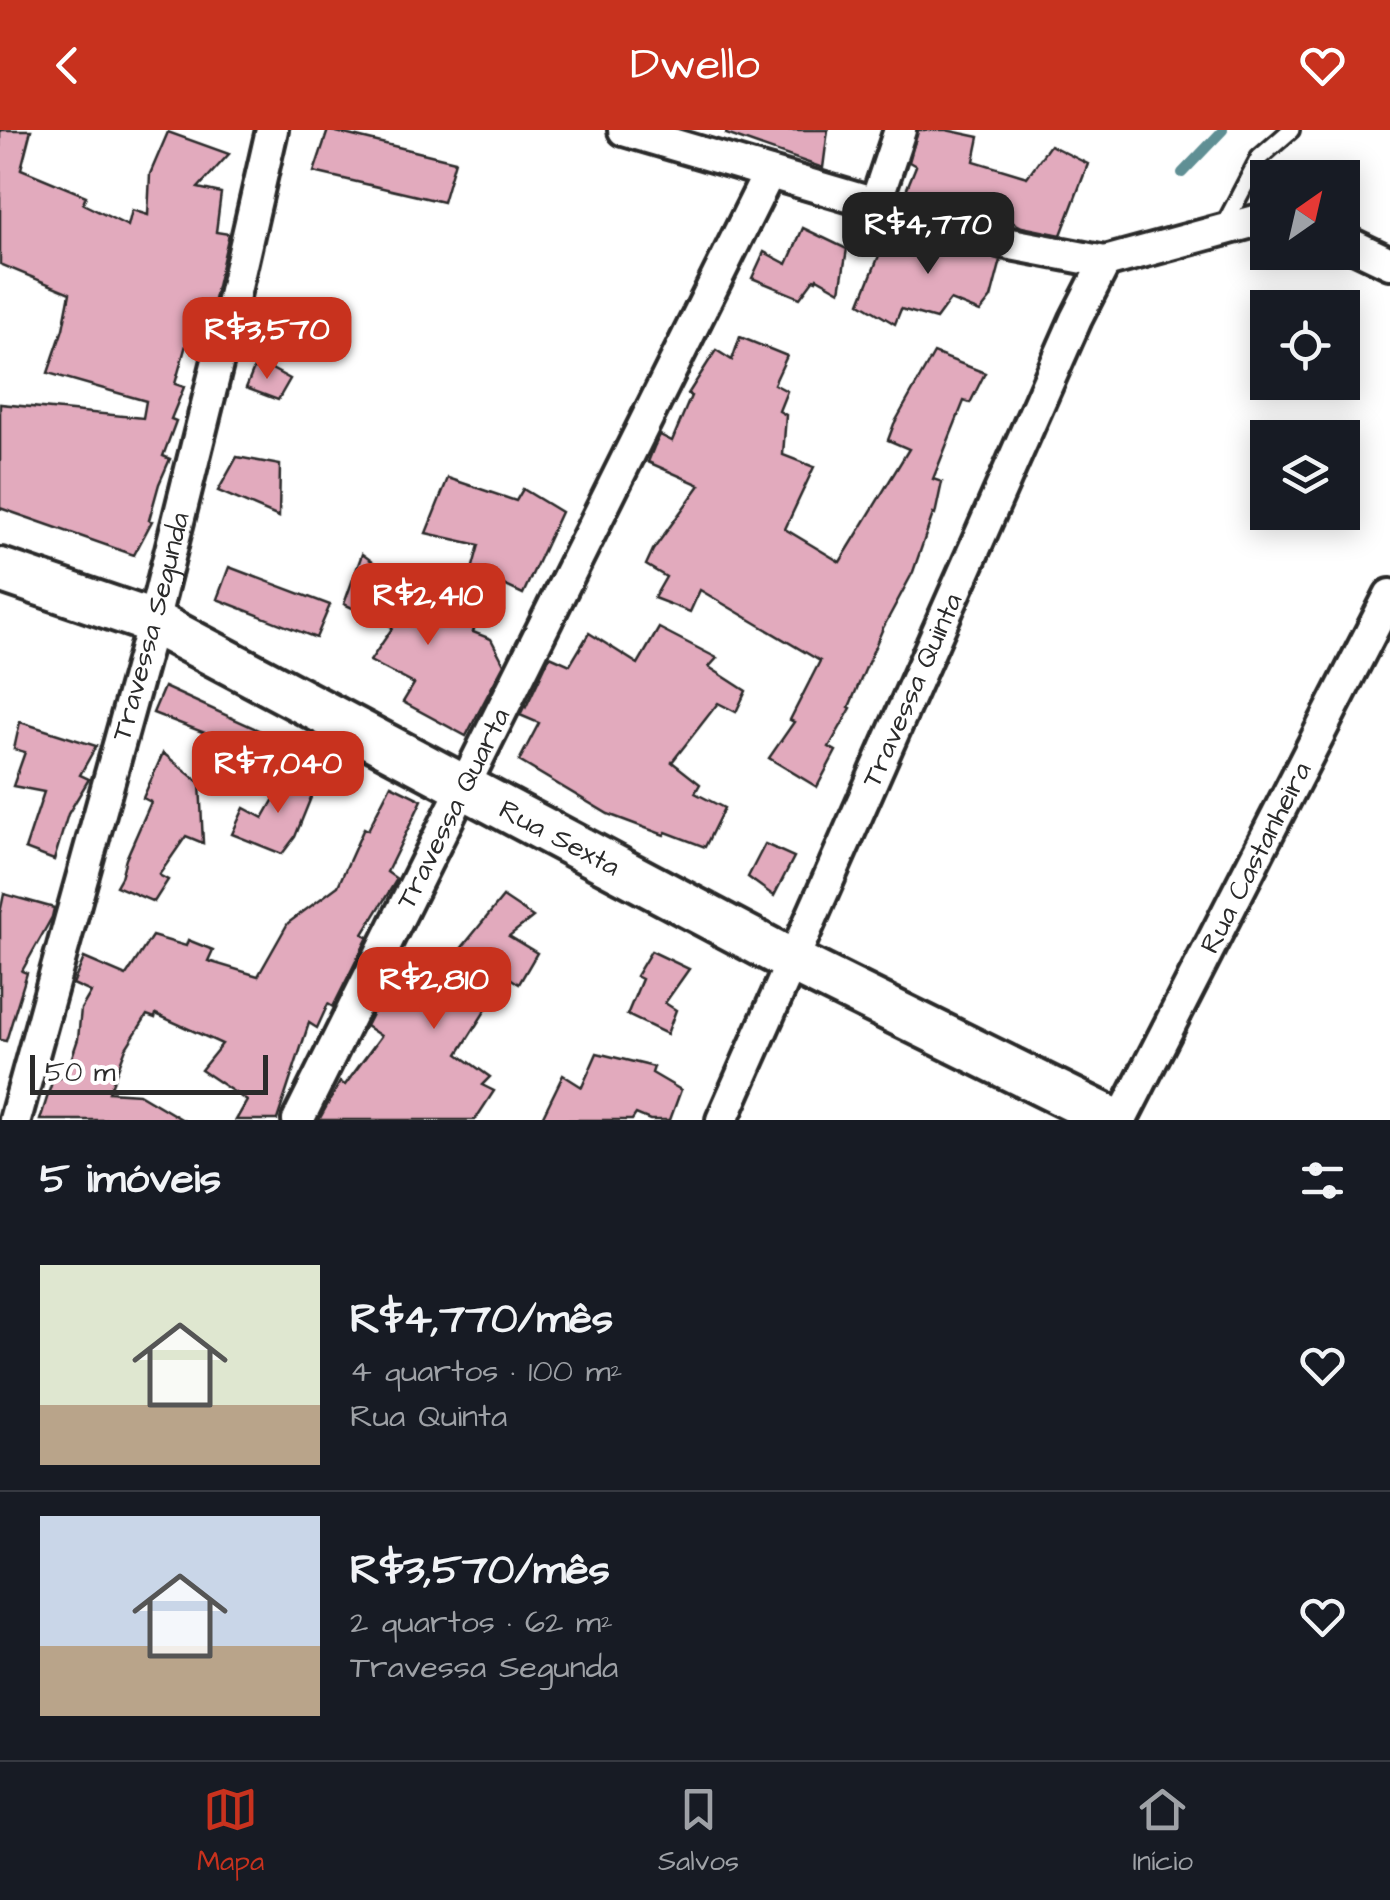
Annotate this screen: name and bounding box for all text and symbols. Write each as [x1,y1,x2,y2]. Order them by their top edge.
text: Dwello [630,34,760,96]
icon: back [40,38,95,93]
icon: heart [1295,38,1350,93]
north arrow [1250,160,1360,270]
map controls [1250,160,1360,530]
pin: R$4,770 [836,192,1020,277]
text: R$4,770 [864,202,992,247]
button: locate [1250,290,1360,400]
pin: R$3,570 [175,297,359,382]
text: R$3,570 [204,307,330,352]
button: layers [1250,420,1360,530]
street label: Travessa Segunda [102,508,199,745]
pin: R$2,410 [336,563,520,648]
text: R$2,410 [373,573,483,618]
street label: Travessa Quinta [852,587,972,793]
street label: Travessa Quarta [387,701,519,916]
pin: R$7,040 [186,731,370,816]
text: R$7,040 [214,741,342,786]
street label: Rua Castanheira [1190,755,1321,960]
street label: Rua Sexta [492,790,627,886]
pin: R$2,810 [342,947,526,1032]
text: R$2,810 [379,957,489,1002]
scale bar [30,1050,268,1094]
text: 50 m [45,1053,116,1092]
text: 5 imóveis [40,1151,221,1209]
icon: filters [1295,1153,1350,1208]
text: R$4,770/mês [350,1291,613,1349]
icon: home [120,1305,240,1425]
icon: heart [1295,1338,1350,1393]
text: 4 quartos · 100 m² [350,1349,623,1394]
text: Rua Quinta [350,1394,507,1439]
text: R$3,570/mês [350,1542,610,1600]
icon: home [120,1556,240,1676]
icon: heart [1295,1589,1350,1644]
text: 2 quartos · 62 m² [350,1600,613,1645]
text: Travessa Segunda [350,1645,618,1690]
tab: Mapa [197,1782,264,1881]
tab: Salvos [658,1782,739,1881]
tab: Início [1133,1782,1193,1881]

